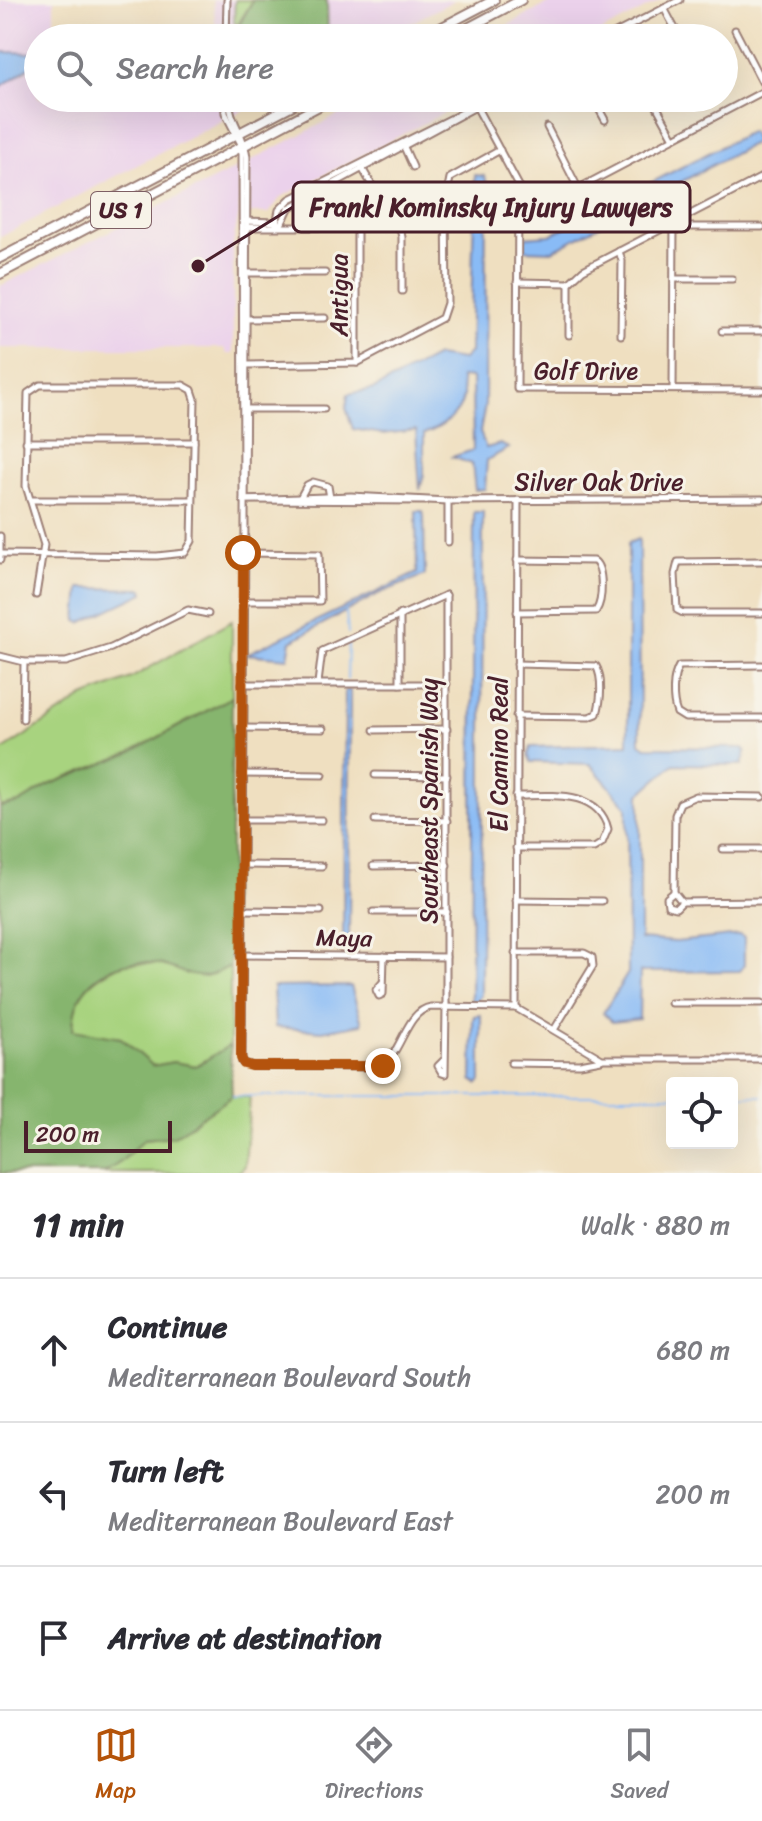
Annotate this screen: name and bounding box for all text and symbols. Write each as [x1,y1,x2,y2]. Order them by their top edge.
search box [24,24,738,112]
text: Search here [116,41,274,95]
icon: search [52,46,96,90]
callout: Frankl Kominsky Injury Lawyers [293,182,690,232]
text: Frankl Kominsky Injury Lawyers [308,184,674,230]
road number: US 1 [91,192,151,228]
street label: Antigua [318,254,360,337]
street label: Golf Drive [534,350,639,392]
street label: Silver Oak Drive [514,461,684,503]
route start [225,535,261,571]
street label: El Camino Real [478,675,520,832]
street label: Southeast Spanish Way [408,678,450,924]
street label: Maya [316,917,373,960]
route end [365,1048,401,1084]
map controls [666,1077,738,1149]
button: locate [666,1077,738,1149]
text: 200 m [36,1115,99,1154]
scale bar [24,1117,172,1153]
text: 11 min [32,1195,124,1255]
text: Walk · 880 m [581,1202,730,1248]
text: Continue [108,1300,227,1354]
text: 680 m [656,1327,730,1373]
icon: ahead [32,1328,76,1372]
text: Mediterranean Boulevard South [108,1354,471,1400]
text: Turn left [108,1444,224,1498]
text: 200 m [655,1471,730,1517]
icon: left [32,1472,76,1516]
text: Mediterranean Boulevard East [108,1498,453,1544]
text: Arrive at destination [108,1611,382,1665]
icon: arrive [32,1616,76,1660]
tab: Map [94,1723,138,1810]
tab: Directions [325,1723,423,1810]
tab: Saved [610,1723,668,1810]

